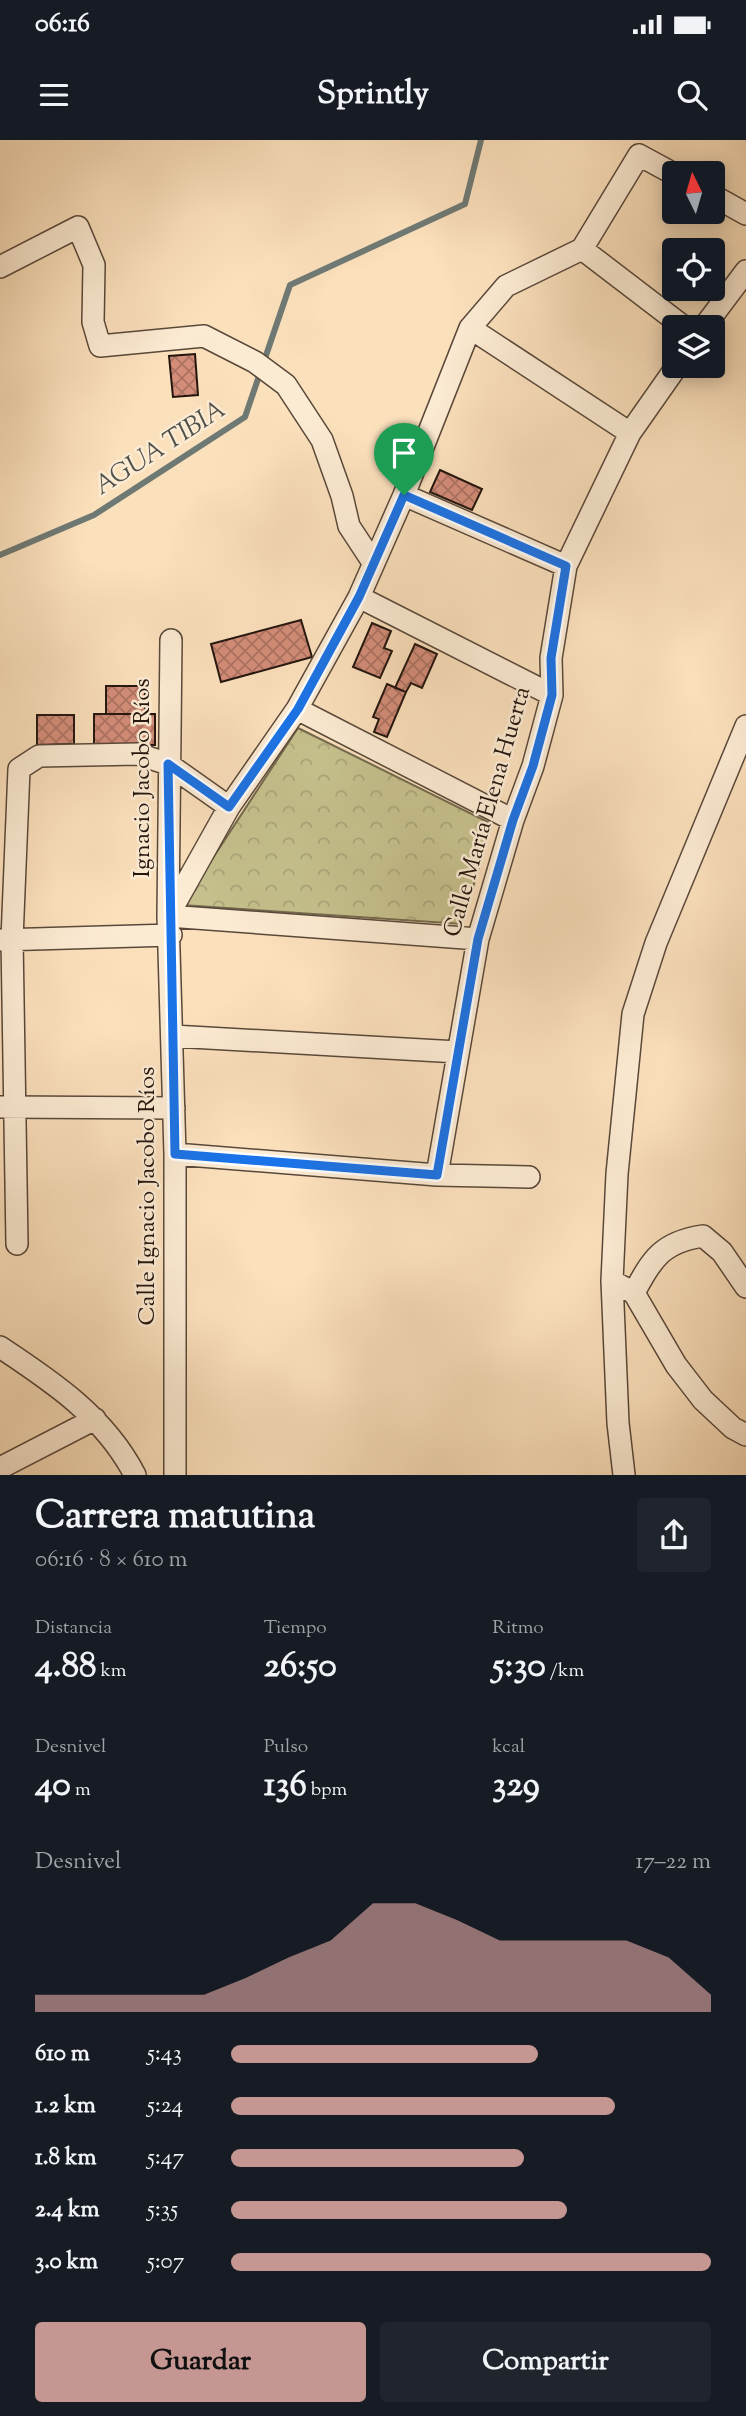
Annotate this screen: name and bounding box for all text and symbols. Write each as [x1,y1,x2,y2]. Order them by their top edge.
text: 06:16 [35,6,90,43]
text: Sprintly [317,72,429,118]
icon: menu [35,76,73,114]
icon: search [673,76,711,114]
north arrow [662,161,724,224]
map controls [662,161,725,378]
button: locate [662,238,725,301]
button: layers [662,315,725,378]
water label: AGUA TIBIA [87,393,233,505]
pin [374,423,434,495]
icon: arrive [385,434,423,472]
street label: Ignacio Jacobo Ríos [126,678,160,878]
street label: Calle María Elena Huerta [436,683,540,941]
street label: Calle Ignacio Jacobo Ríos [131,1066,165,1326]
text: Carrera matutina [35,1491,315,1545]
button: share [637,1498,711,1572]
text: 06:16 · 8 × 610 m [35,1544,188,1577]
text: Distancia [35,1615,112,1642]
text: Tiempo [264,1615,327,1642]
text: Ritmo [492,1615,544,1642]
text: 4.88 [35,1642,96,1693]
text: 26:50 [264,1642,337,1693]
text: 5:30 [492,1642,546,1693]
text: km [96,1658,127,1685]
text: /km [546,1658,584,1685]
text: Desnivel [35,1734,106,1761]
text: Pulso [264,1734,308,1761]
text: kcal [492,1734,525,1761]
text: 40 [35,1761,71,1812]
text: 136 [264,1761,307,1812]
text: 329 [492,1761,540,1812]
text: m [71,1777,91,1804]
text: bpm [307,1777,347,1804]
text: Desnivel [35,1846,121,1879]
text: 17–22 m [635,1846,711,1879]
text: 610 m [35,2038,90,2071]
text: 5:43 [147,2038,182,2071]
text: 1.2 km [35,2090,96,2123]
text: 5:24 [147,2090,183,2123]
text: 1.8 km [35,2142,97,2175]
text: 5:47 [147,2142,184,2175]
text: 2.4 km [35,2194,100,2227]
text: 5:35 [147,2194,178,2227]
text: 3.0 km [35,2246,98,2279]
text: 5:07 [147,2246,184,2279]
button: Guardar [35,2322,366,2402]
button: Compartir [380,2322,711,2402]

